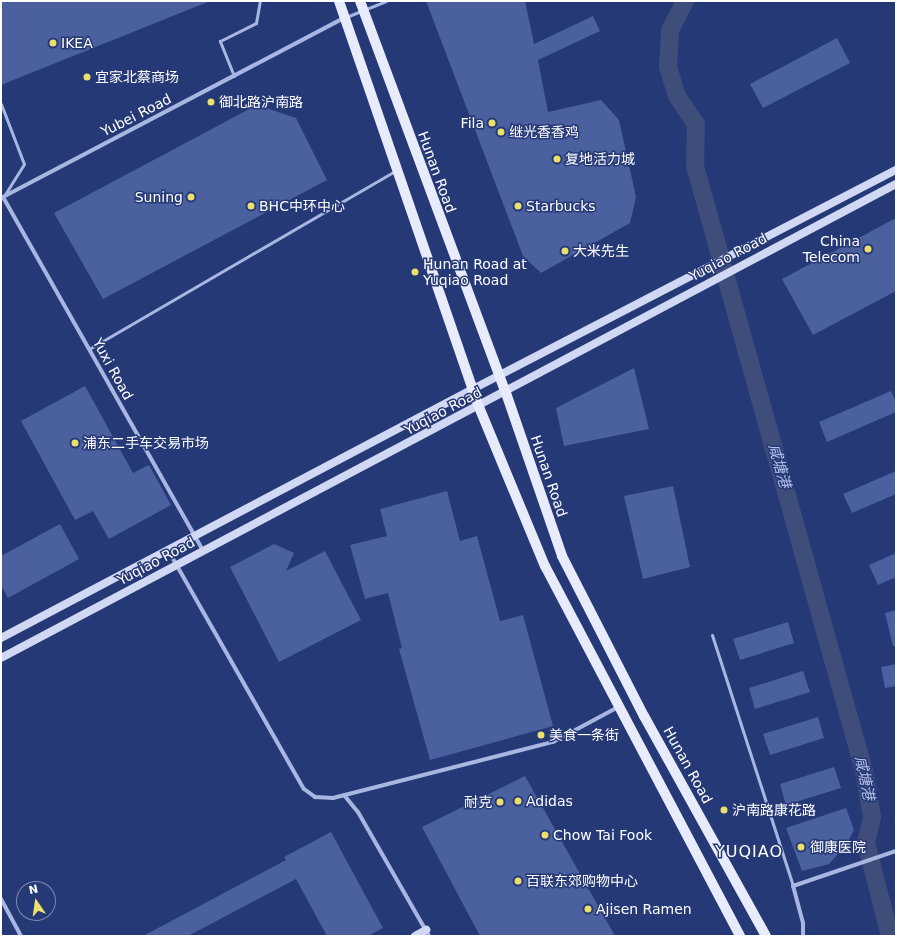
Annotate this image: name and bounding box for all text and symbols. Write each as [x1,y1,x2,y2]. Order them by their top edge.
place label: IKEA [61,35,93,51]
marker: IKEA [48,38,58,48]
place label: 宜家北蔡商场 [95,69,179,85]
marker: 宜家北蔡商场 [82,72,92,82]
street label: Yubei Road [98,90,174,140]
place label: 御北路沪南路 [219,94,303,110]
marker: 御北路沪南路 [206,97,216,107]
place label: Fila [461,115,484,131]
marker: Fila [487,118,497,128]
place label: 继光香香鸡 [509,124,579,140]
marker: 继光香香鸡 [496,127,506,137]
street label: Hunan Road [415,129,459,215]
place label: 复地活力城 [565,151,635,167]
marker: 复地活力城 [552,154,562,164]
place label: Suning [135,189,183,205]
marker: Suning [186,192,196,202]
place label: BHC中环中心 [259,198,345,214]
place label: Starbucks [526,198,596,214]
marker: BHC中环中心 [246,201,256,211]
marker: Starbucks [513,201,523,211]
street label: Yuqiao Road [686,230,770,284]
place label: China Telecom [803,233,860,266]
place label: 大米先生 [573,243,629,259]
marker: China Telecom [863,244,873,254]
marker: 大米先生 [560,246,570,256]
place label: Hunan Road at Yuqiao Road [423,256,527,288]
marker: Hunan Road at Yuqiao Road [410,267,420,277]
street label: Yuxi Road [89,335,137,403]
street label: Yuqiao Road [401,384,485,438]
street label: Hunan Road [527,433,571,519]
place label: 浦东二手车交易市场 [83,435,209,451]
marker: 浦东二手车交易市场 [70,438,80,448]
water label: 咸塘港 [764,442,794,490]
street label: Yuqiao Road [114,534,198,588]
street label: Hunan Road [660,724,716,806]
place label: 美食一条街 [549,727,619,743]
marker: 美食一条街 [536,730,546,740]
water label: 咸塘港 [851,754,877,802]
place label: Adidas [526,793,573,809]
place label: 耐克 [464,794,492,810]
marker: Adidas [513,796,523,806]
marker: 耐克 [495,797,505,807]
place label: 沪南路康花路 [732,802,816,818]
marker: 沪南路康花路 [719,805,729,815]
place label: Chow Tai Fook [553,827,652,843]
marker: Chow Tai Fook [540,830,550,840]
place label: 御康医院 [810,839,866,855]
marker: 御康医院 [795,841,807,853]
district label: YUQIAO [715,842,783,862]
place label: 百联东郊购物中心 [526,873,638,889]
marker: 百联东郊购物中心 [513,876,523,886]
north arrow [16,881,56,921]
text: N [27,882,39,897]
place label: Ajisen Ramen [596,901,692,917]
marker: Ajisen Ramen [583,904,593,914]

